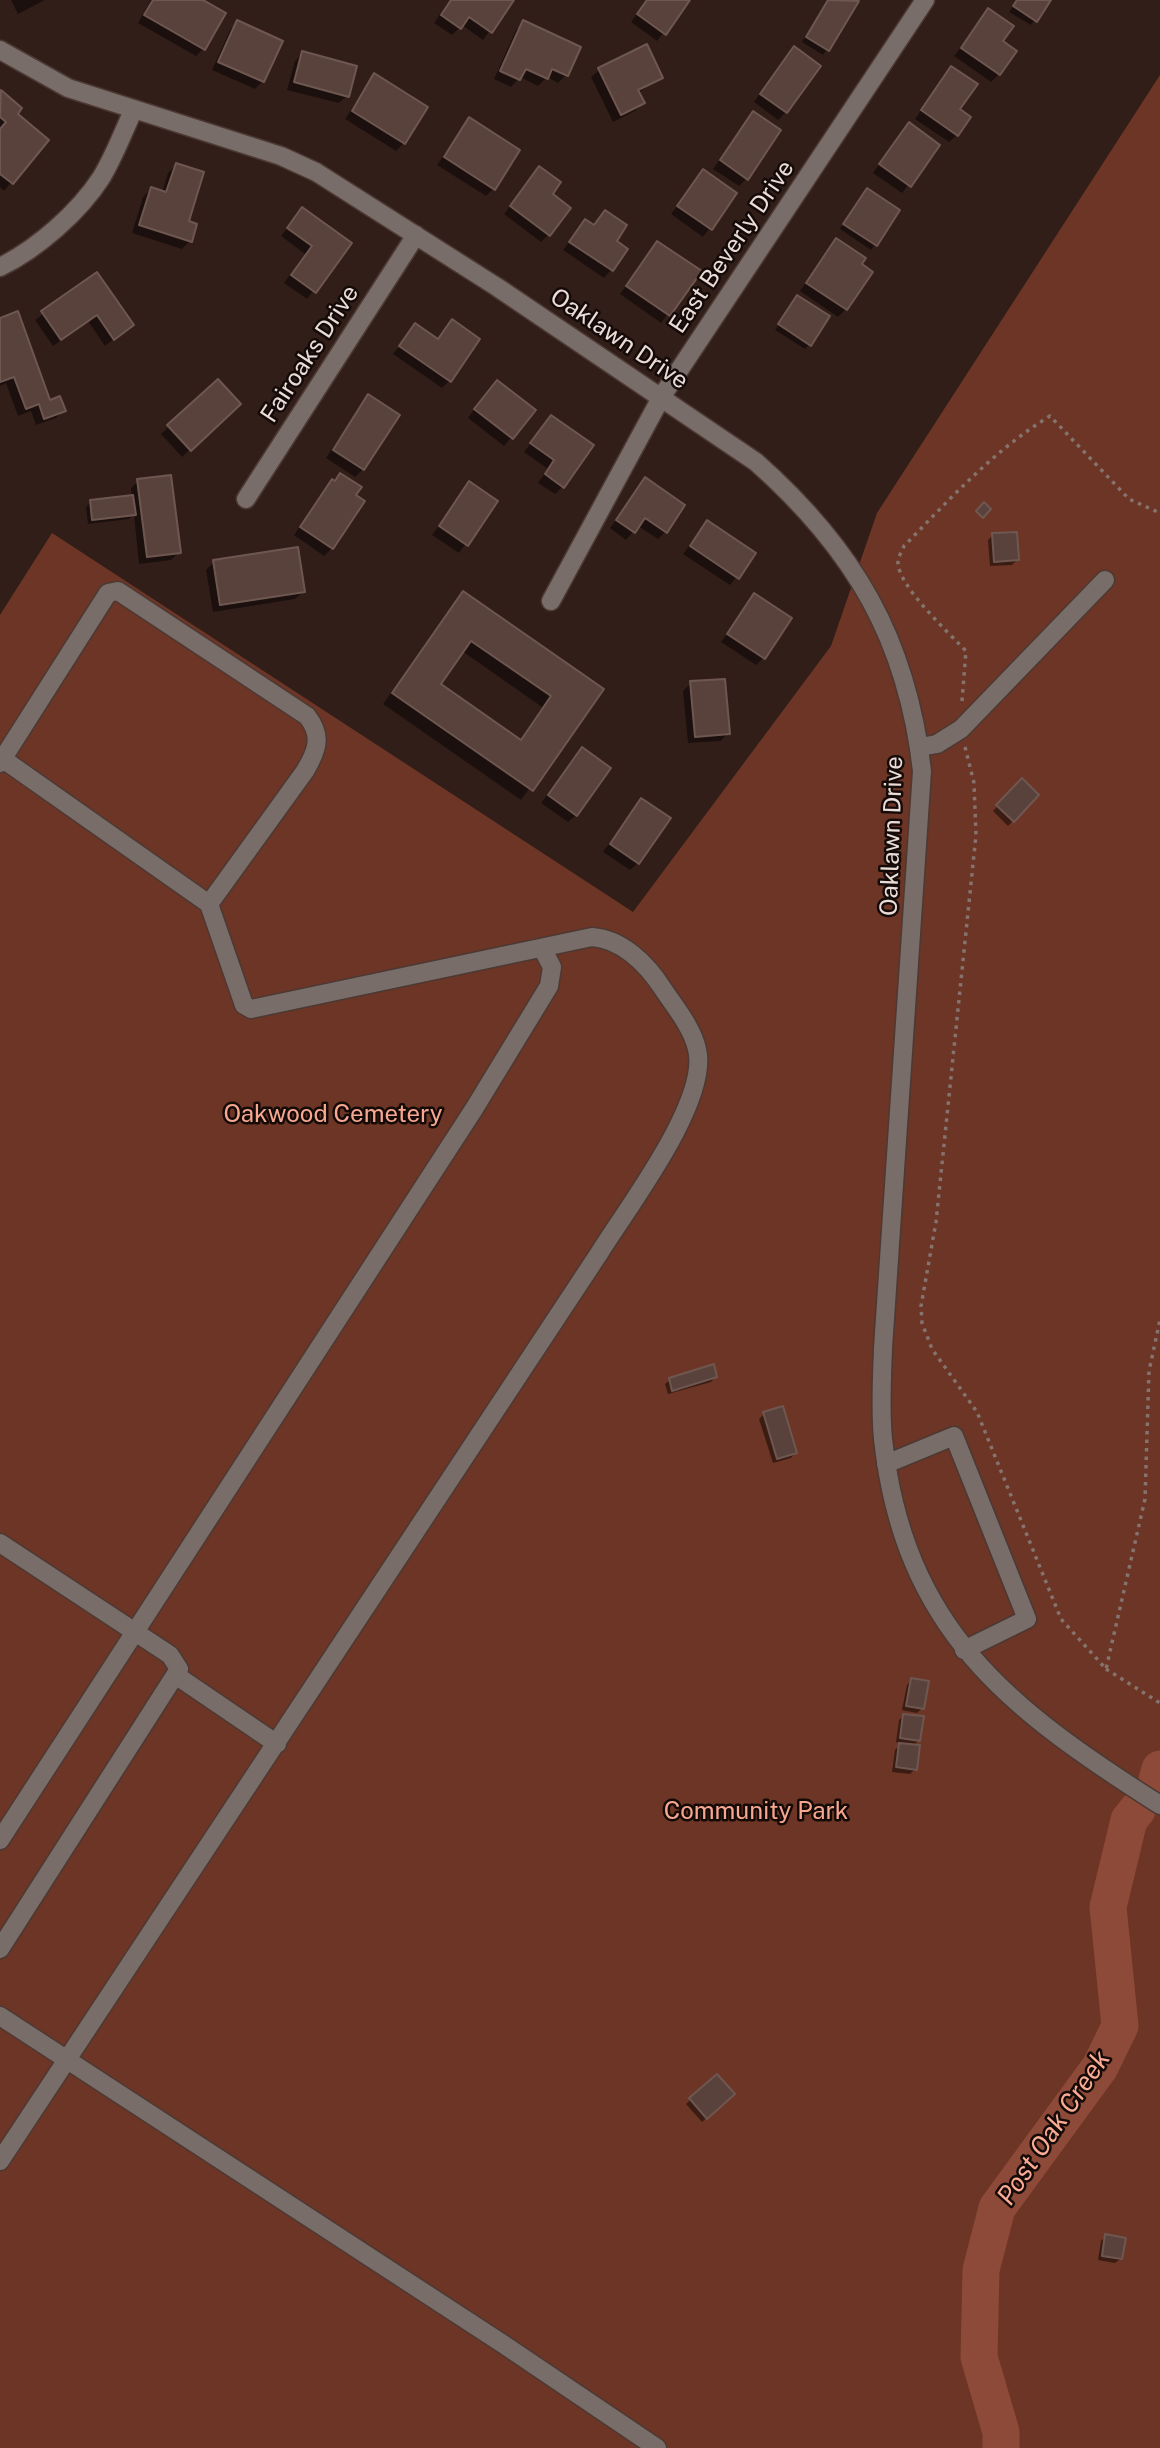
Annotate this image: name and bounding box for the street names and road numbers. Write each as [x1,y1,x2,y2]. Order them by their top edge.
street label: East Beverly Drive [664,155,800,339]
street label: Fairoaks Drive [255,280,365,428]
street label: Oaklawn Drive [545,282,693,396]
street label: Oaklawn Drive [875,756,909,916]

